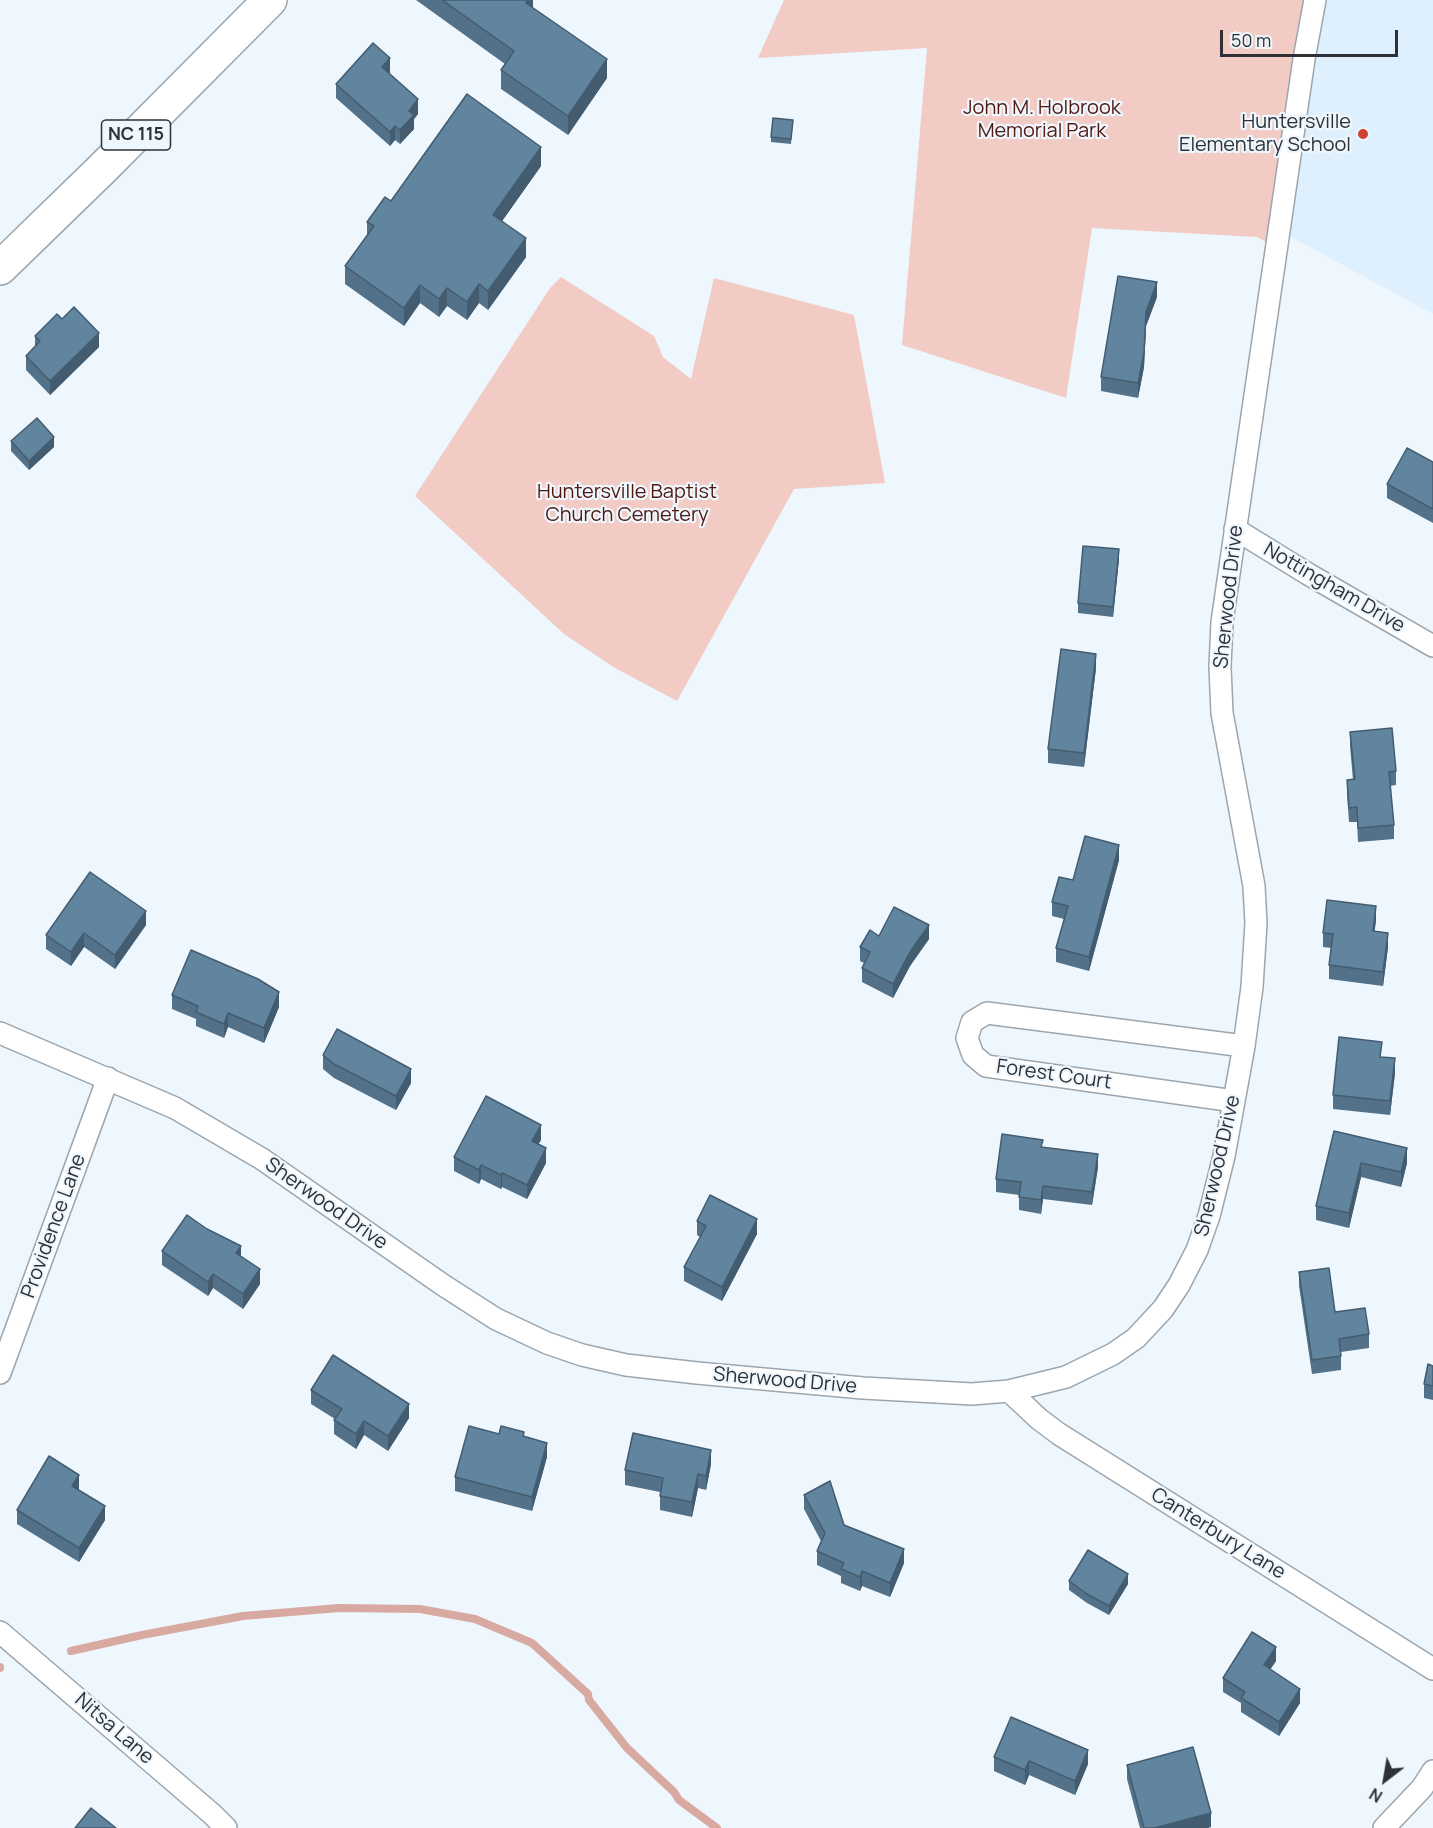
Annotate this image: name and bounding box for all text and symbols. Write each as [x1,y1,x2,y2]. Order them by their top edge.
scale bar [1223,18,1402,56]
text: 50 m [1231,28,1271,52]
park label: John M. Holbrook Memorial Park [963,96,1121,143]
place label: Huntersville Elementary School [1179,110,1351,157]
road number: NC 115 [102,120,170,150]
marker: Huntersville Elementary School [1356,127,1370,141]
park label: Huntersville Baptist Church Cemetery [537,480,717,527]
street label: Sherwood Drive [1210,524,1248,670]
street label: Nottingham Drive [1259,538,1409,638]
street label: Forest Court [995,1055,1113,1095]
street label: Sherwood Drive [1190,1093,1246,1239]
street label: Providence Lane [17,1151,91,1301]
street label: Sherwood Drive [260,1153,392,1255]
street label: Sherwood Drive [712,1363,858,1399]
street label: Canterbury Lane [1146,1483,1290,1585]
street label: Nitsa Lane [70,1688,158,1770]
north arrow [1355,1750,1415,1810]
text: N [1365,1783,1386,1808]

